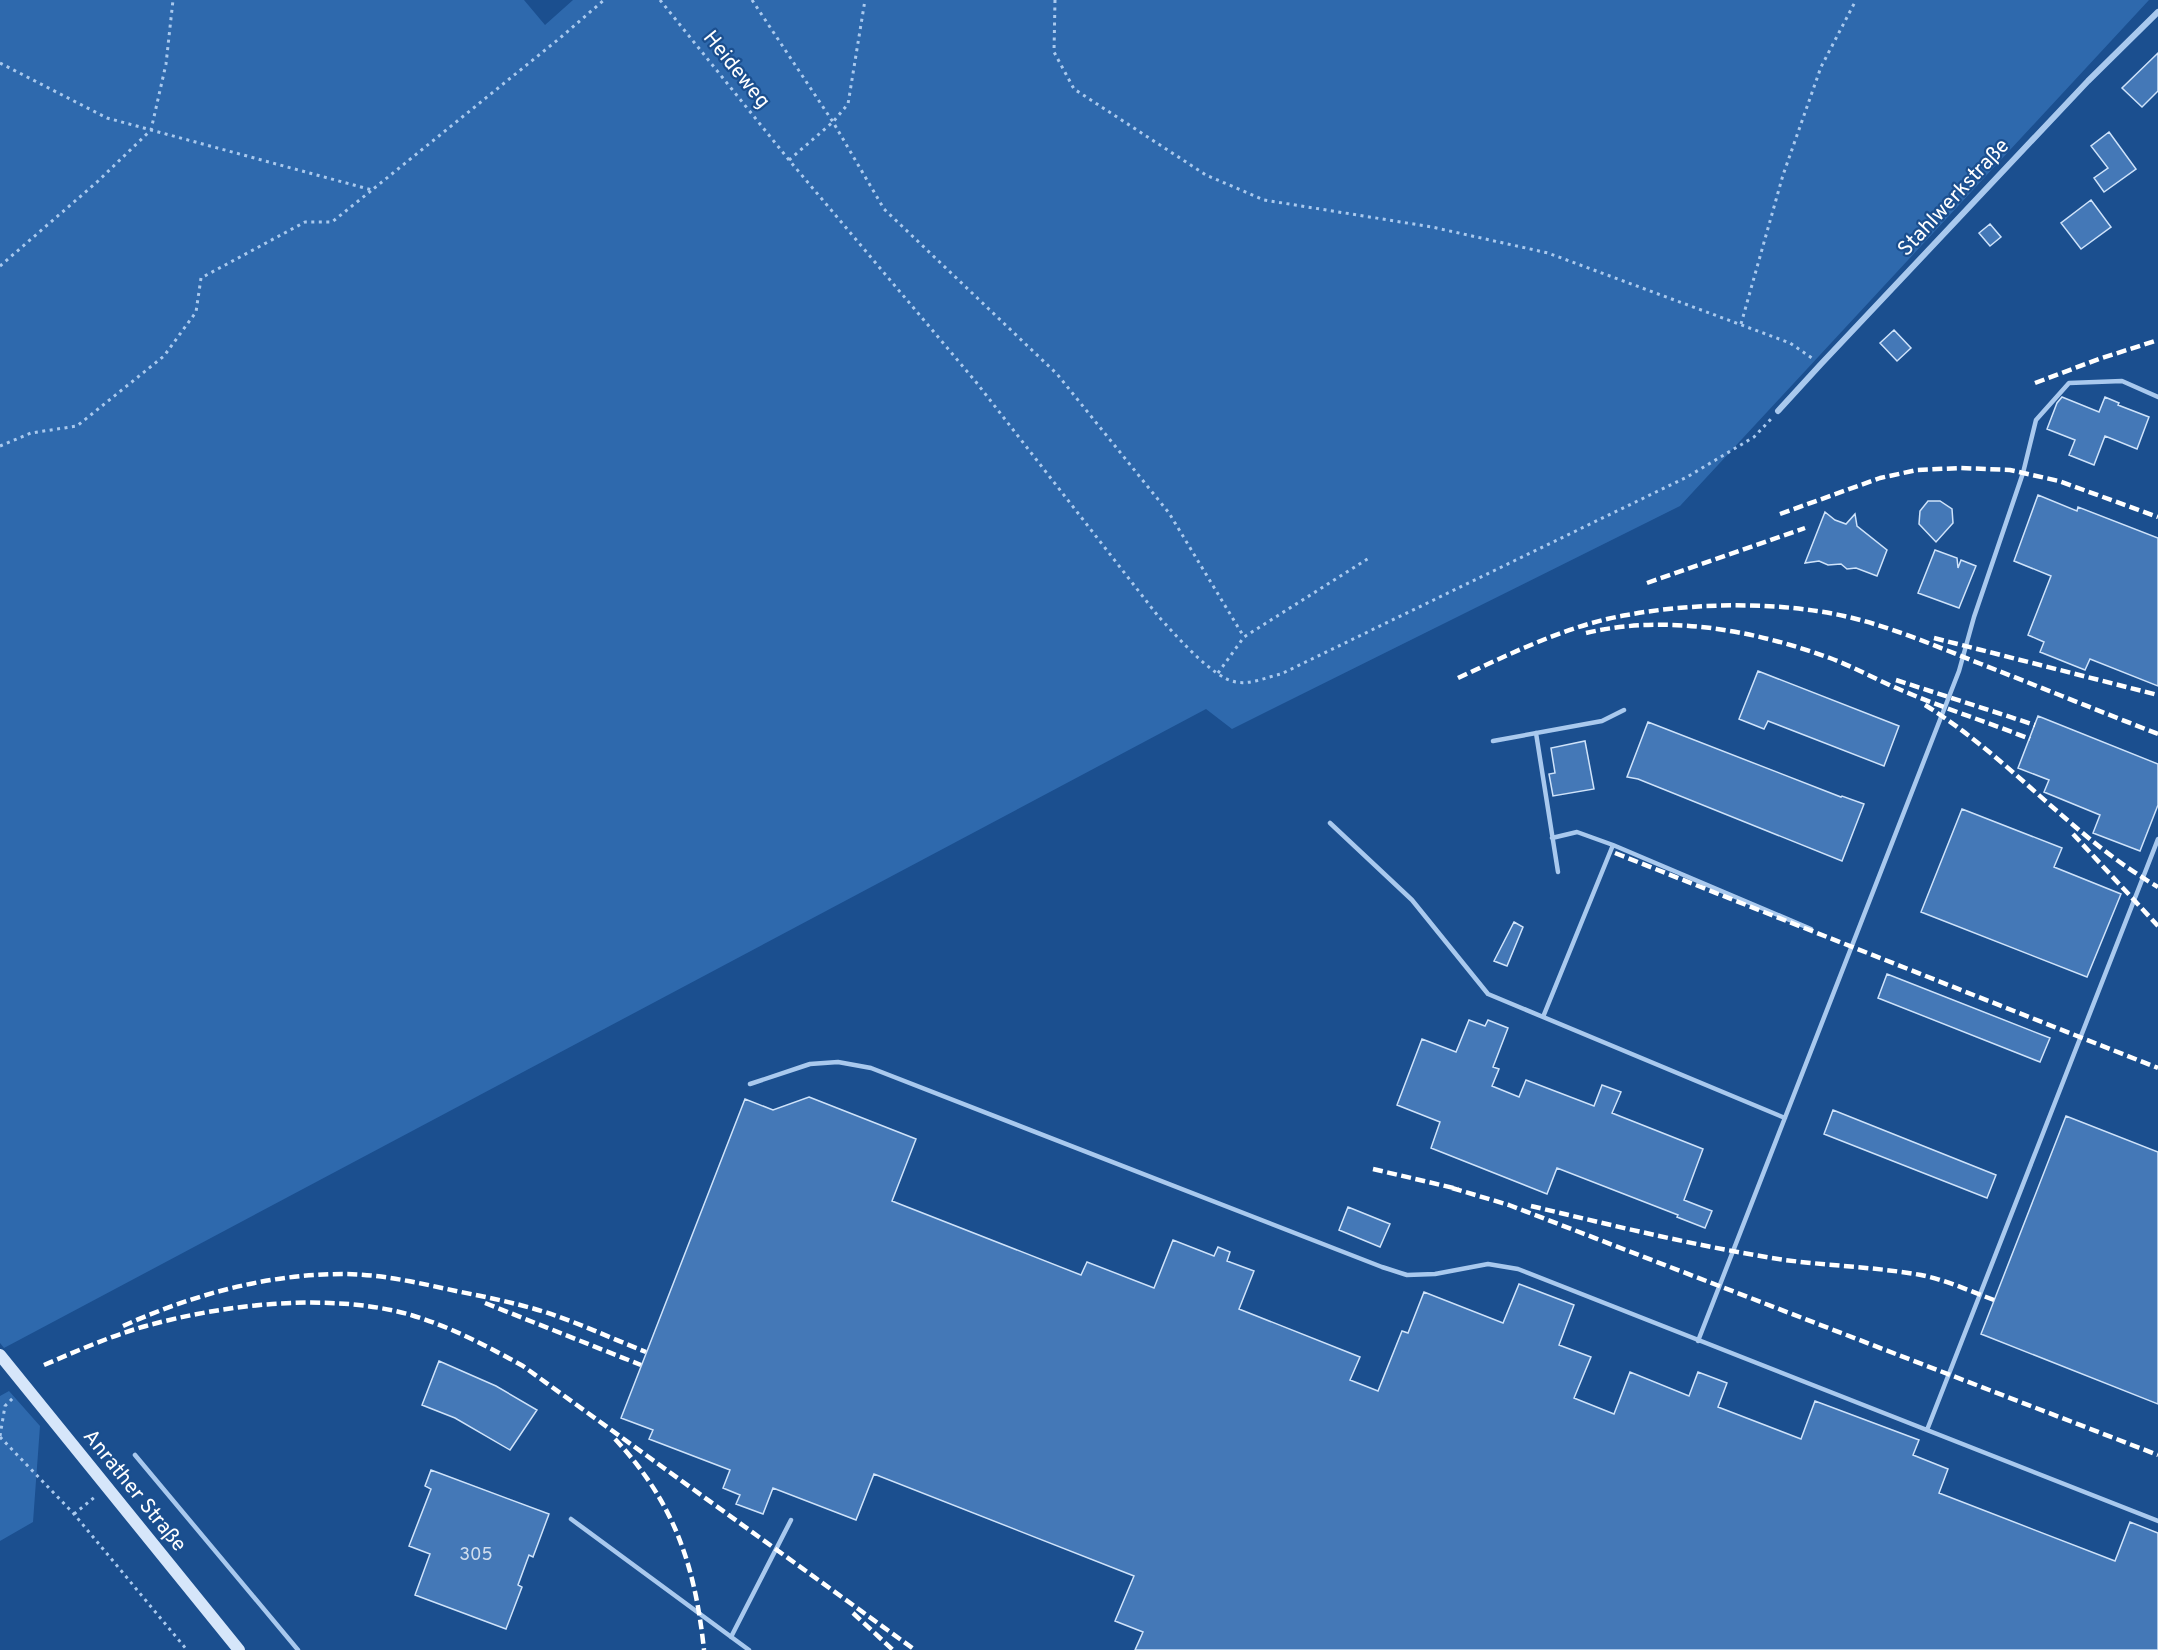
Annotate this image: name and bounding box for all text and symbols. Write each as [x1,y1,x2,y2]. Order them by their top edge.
street label: Heideweg [696,26,776,114]
street label: Stahlwerkstraße [1892,133,2016,263]
street label: Anrather Straße [76,1424,192,1558]
house number: 305 [459,1544,493,1567]

